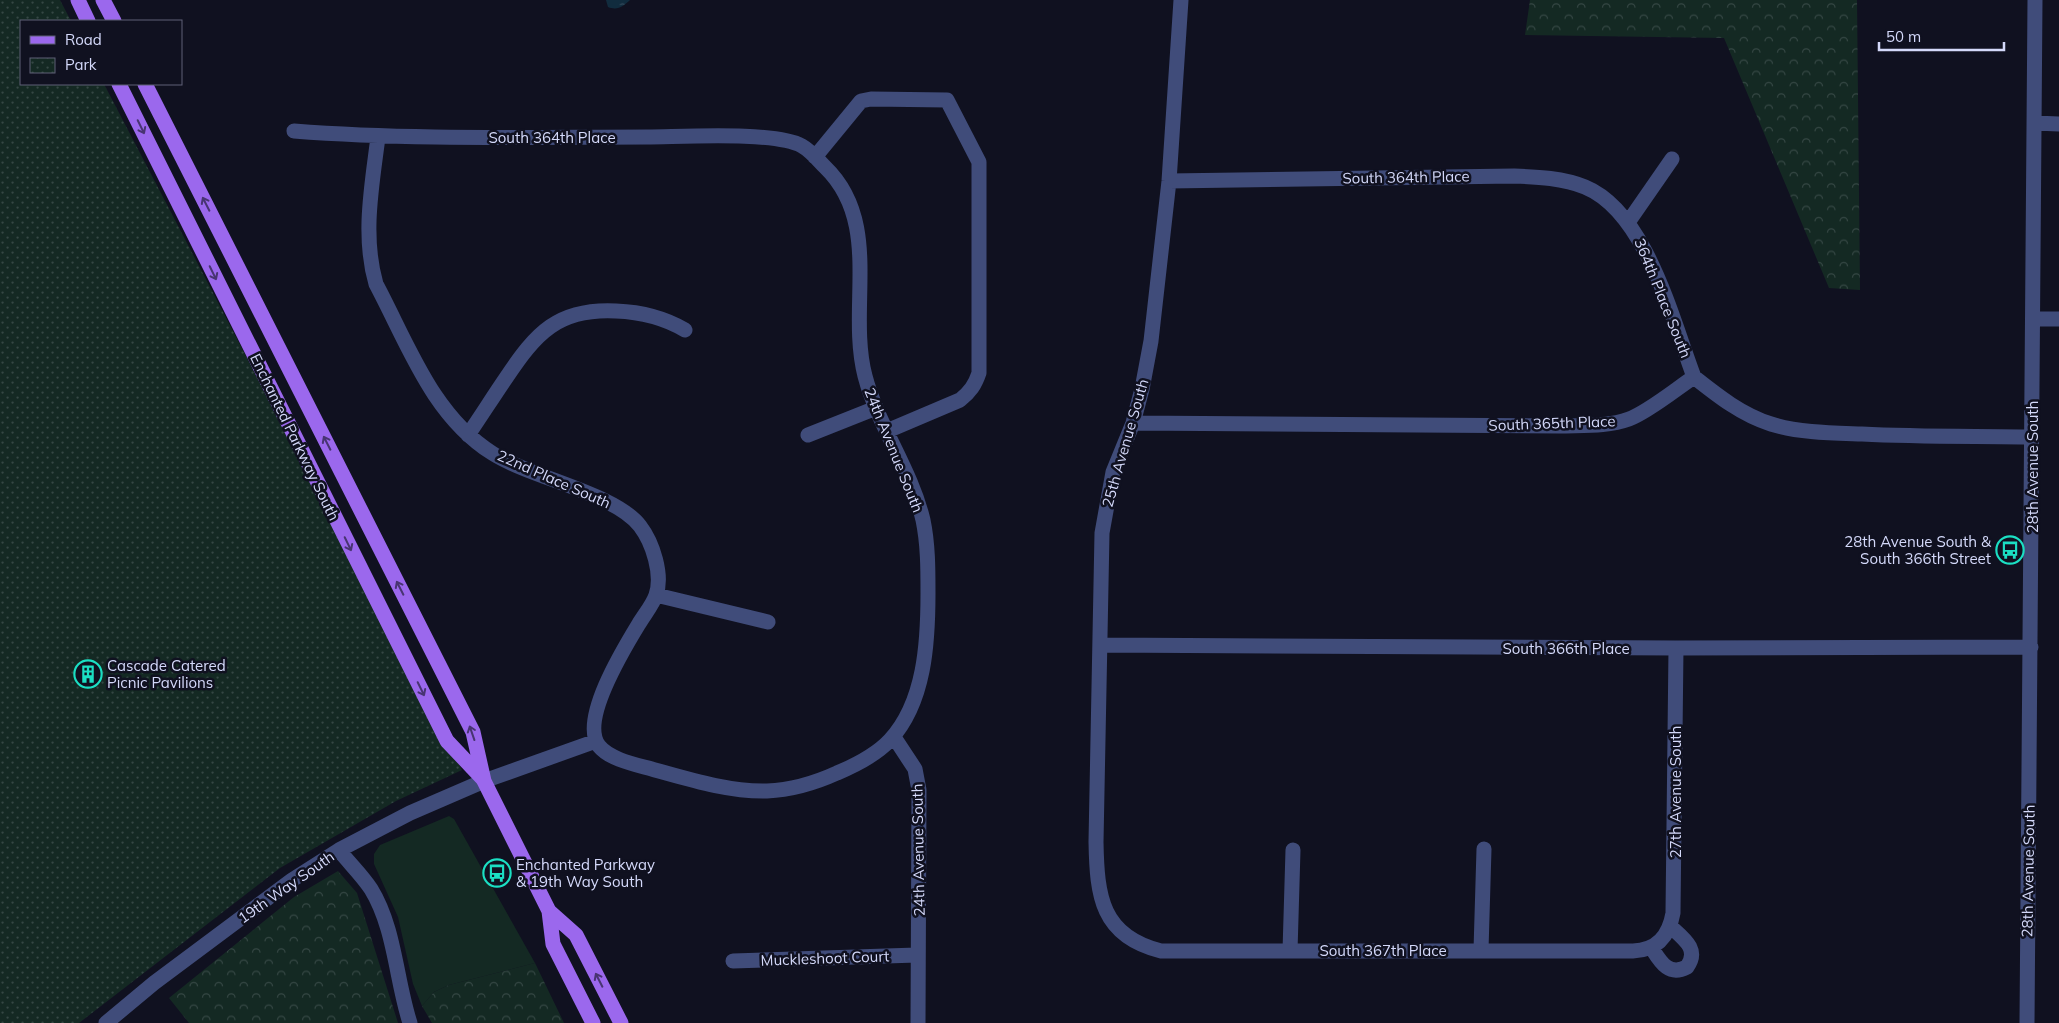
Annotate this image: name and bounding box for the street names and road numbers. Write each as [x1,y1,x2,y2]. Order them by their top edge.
street label: South 364th Place [488,128,616,147]
street label: South 364th Place [1342,166,1470,188]
street label: 364th Place South [1630,235,1696,361]
street label: Enchanted Parkway South [246,350,344,524]
street label: 25th Avenue South [1098,377,1152,509]
street label: 24th Avenue South [860,385,928,515]
street label: 28th Avenue South [2023,401,2042,533]
street label: South 365th Place [1488,411,1616,435]
street label: 22nd Place South [494,446,614,512]
street label: South 366th Place [1502,639,1630,658]
street label: 27th Avenue South [1666,726,1685,858]
street label: 24th Avenue South [907,783,929,917]
street label: 28th Avenue South [2017,804,2039,938]
street label: 19th Way South [234,847,338,927]
street label: South 367th Place [1319,941,1447,960]
street label: Muckleshoot Court [760,946,890,970]

